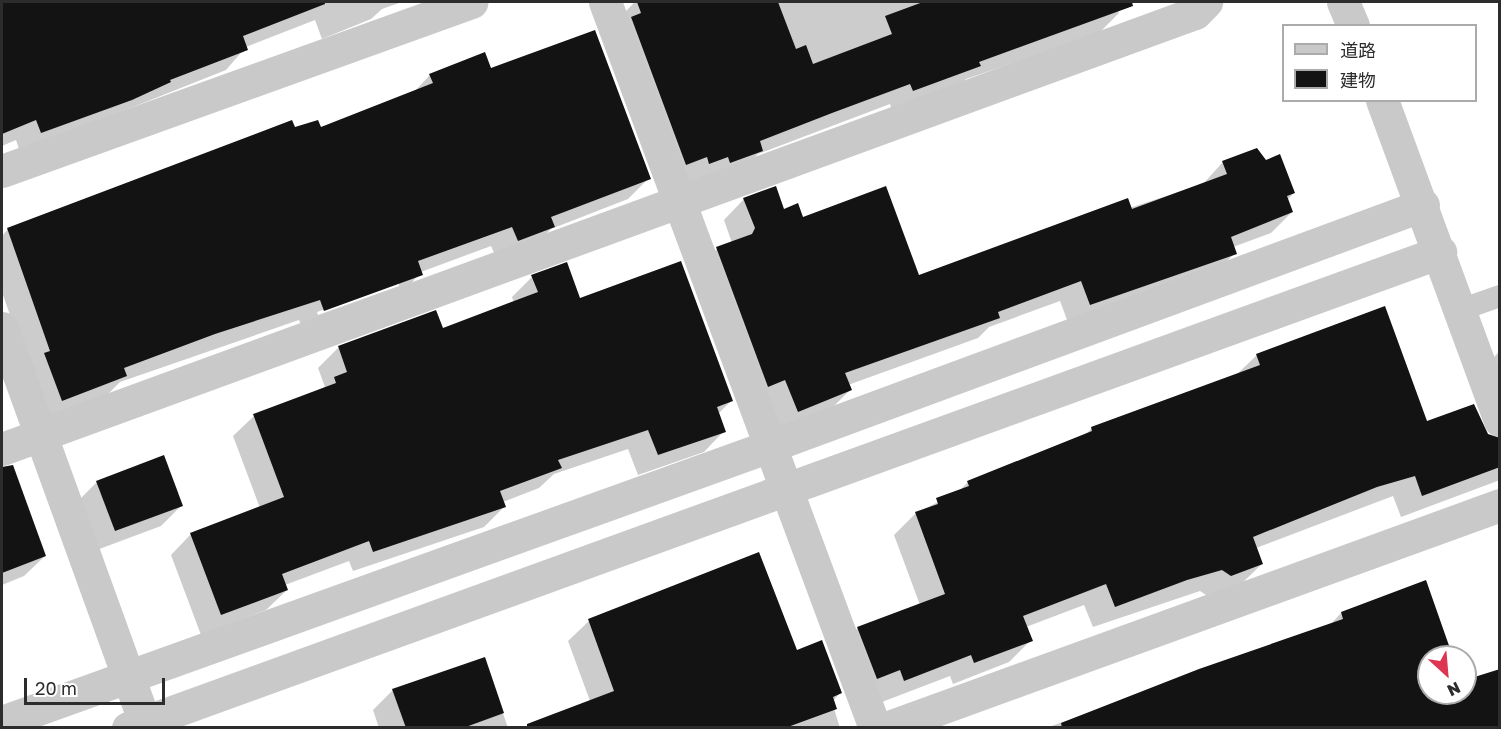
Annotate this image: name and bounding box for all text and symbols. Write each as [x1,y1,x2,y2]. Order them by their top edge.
legend [1282,24,1477,102]
text: 道路 [1340,39,1376,61]
text: 建物 [1340,69,1376,91]
north arrow [1417,645,1477,705]
scale bar [27,666,168,704]
text: 20 m [35,677,77,699]
text: N [1444,678,1464,701]

